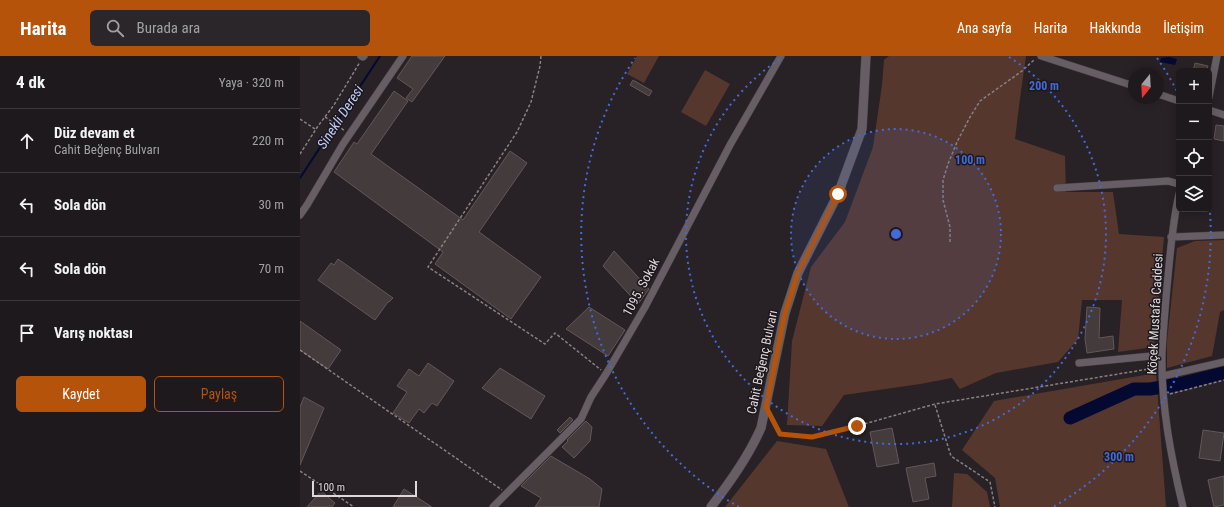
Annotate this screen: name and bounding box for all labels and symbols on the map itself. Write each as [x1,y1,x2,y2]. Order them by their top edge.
north arrow [1128,68,1164,104]
text: 200 m [1029,79,1059,93]
water label: Sinekli Deresi [314,82,367,152]
text: 100 m [955,153,985,167]
route start [829,185,847,203]
centre of rings [889,227,903,241]
street label: Köçek Mustafa Caddesi [1144,253,1166,375]
street label: 1095. Sokak [620,255,663,318]
street label: Cahit Beğenç Bulvarı [744,309,780,415]
route end [848,417,866,435]
text: 300 m [1104,450,1134,464]
scale bar [312,479,417,498]

